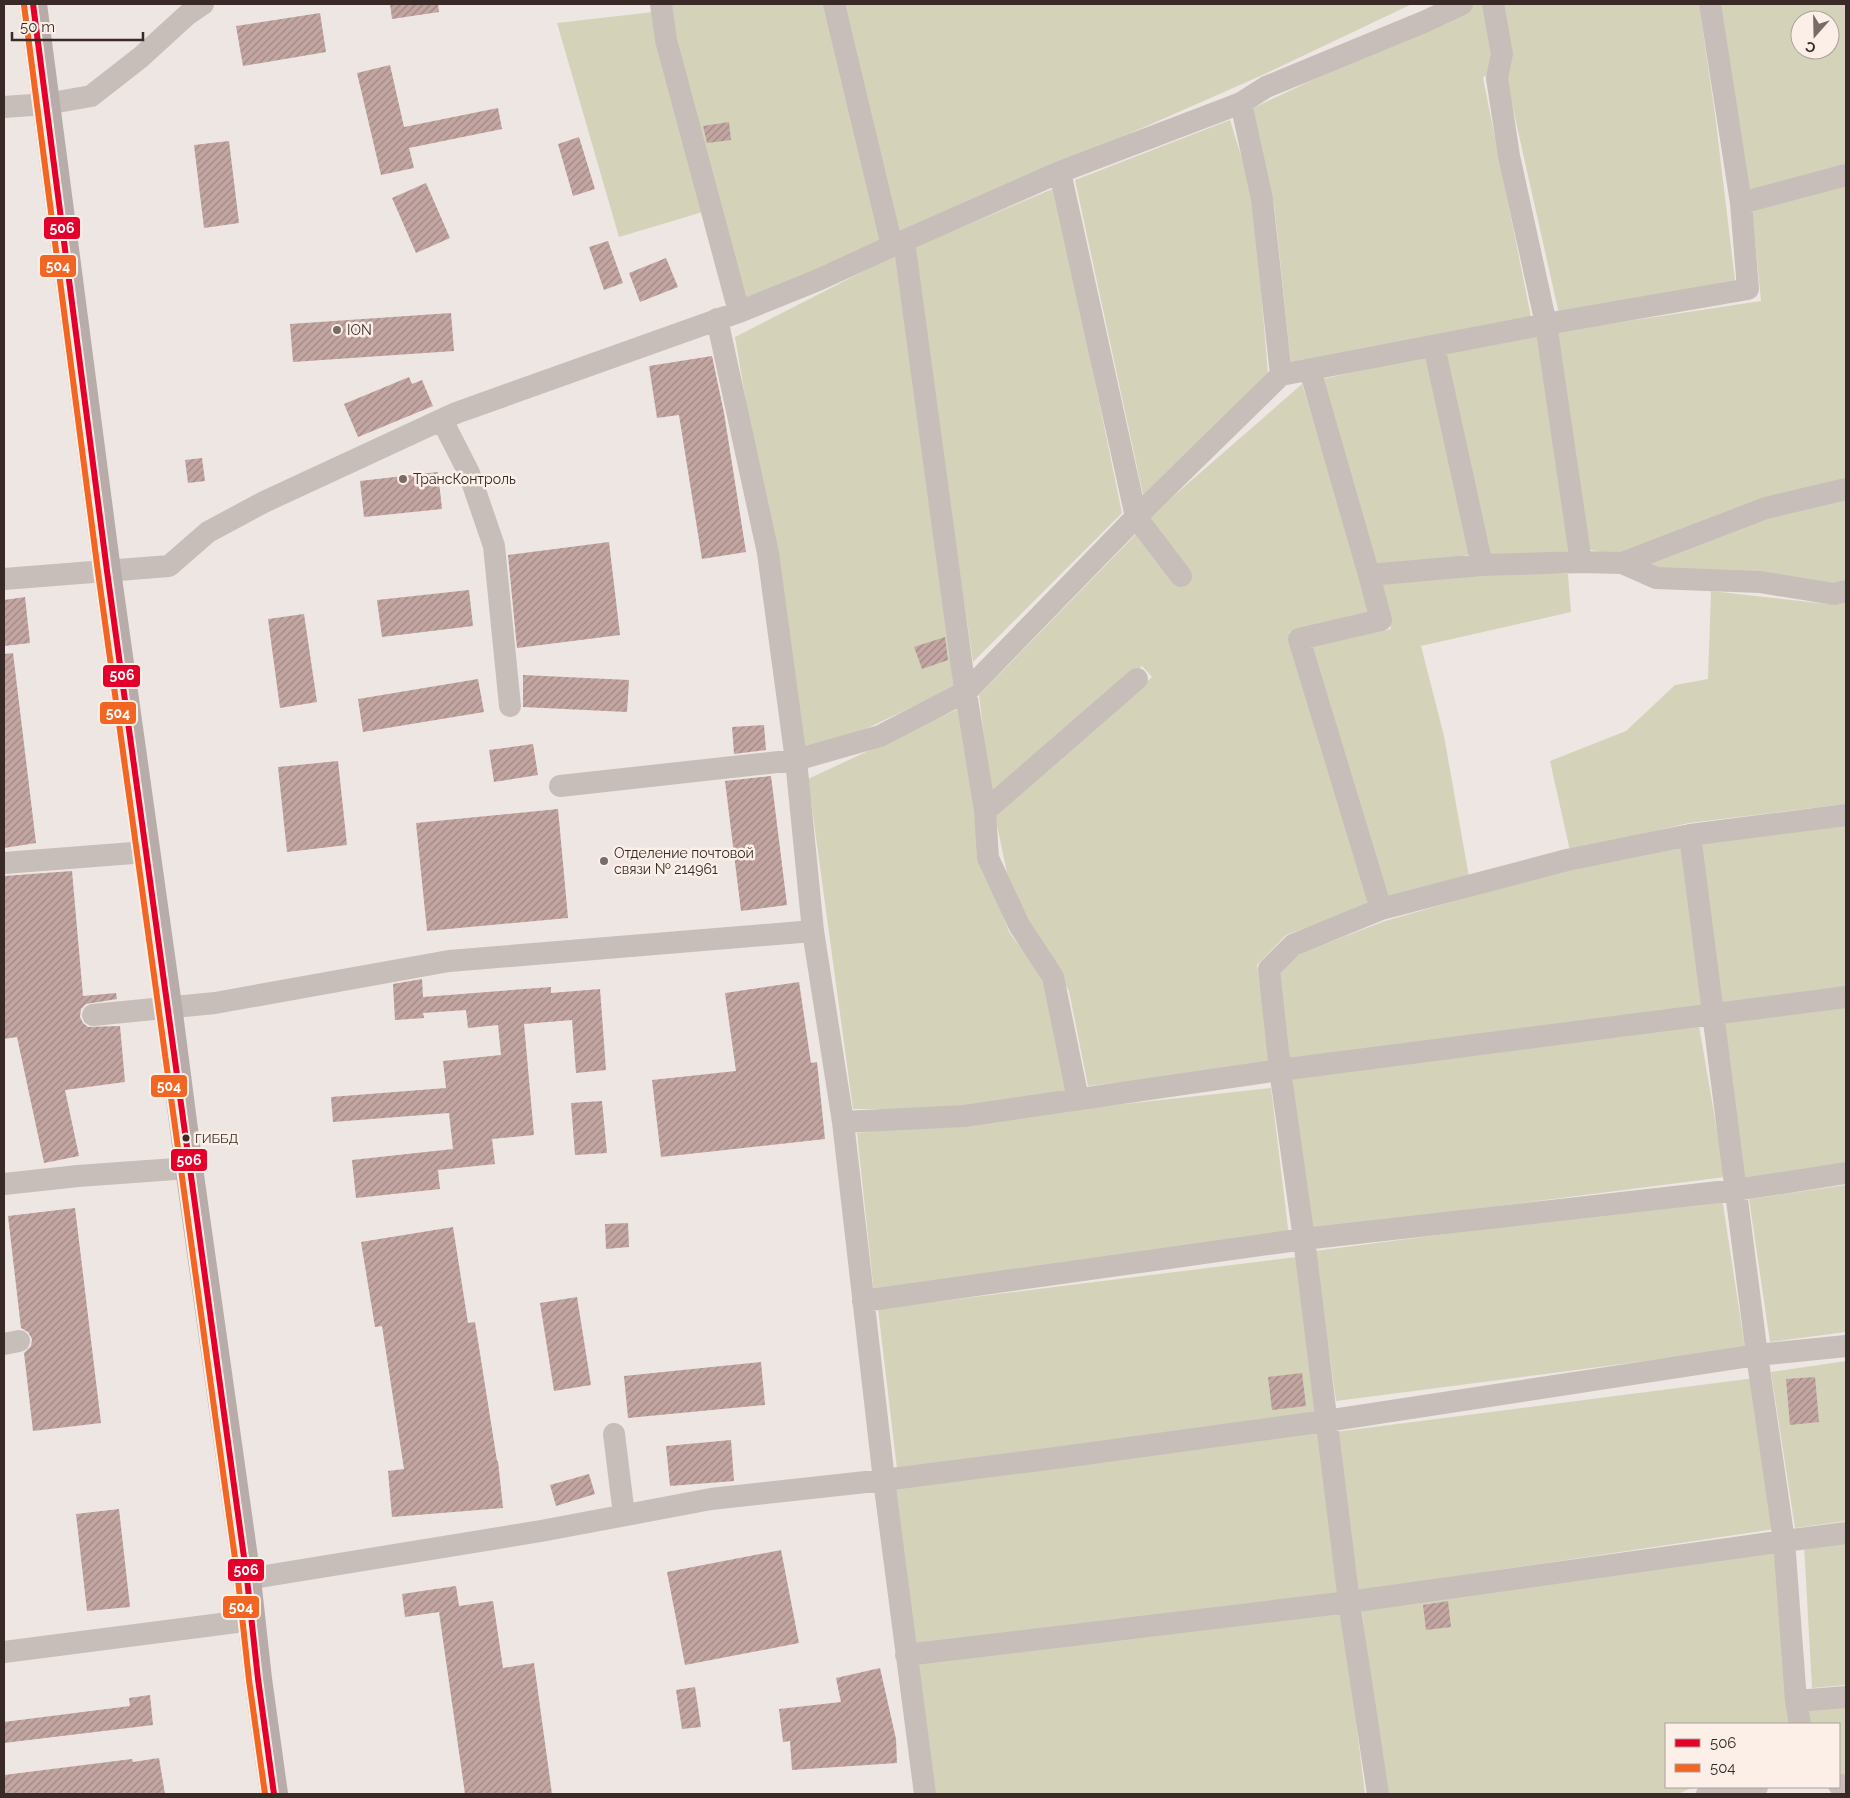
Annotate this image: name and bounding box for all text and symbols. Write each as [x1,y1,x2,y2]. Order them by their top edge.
scale bar [12,10,144,42]
north arrow [1790,10,1840,60]
text: 50 m [20,18,55,36]
text: С [1803,38,1818,56]
line badge: 506 [43,216,81,240]
text: 506 [50,220,74,236]
line badge: 504 [39,254,77,278]
text: 504 [46,258,70,274]
place label: ION [347,322,372,338]
marker: ION [331,324,343,336]
place label: ТрансКонтроль [413,471,516,487]
marker: ТрансКонтроль [397,473,409,485]
line badge: 506 [102,664,141,688]
text: 506 [110,667,134,683]
line badge: 504 [99,701,137,725]
text: 504 [106,705,130,721]
place label: Отделение почтовой связи № 214961 [614,845,754,877]
marker: Отделение почтовой связи № 214961 [598,855,610,867]
line badge: 504 [150,1074,188,1098]
text: 504 [157,1078,181,1094]
place label: ГИББД [195,1131,238,1146]
marker: ГИББД [181,1133,191,1143]
line badge: 506 [170,1148,208,1172]
text: 506 [177,1152,201,1168]
line badge: 506 [227,1558,265,1582]
text: 506 [234,1562,258,1578]
line badge: 504 [222,1595,260,1619]
text: 504 [229,1599,253,1615]
legend [1665,1723,1840,1788]
text: 506 [1710,1734,1736,1752]
text: 504 [1710,1759,1736,1777]

